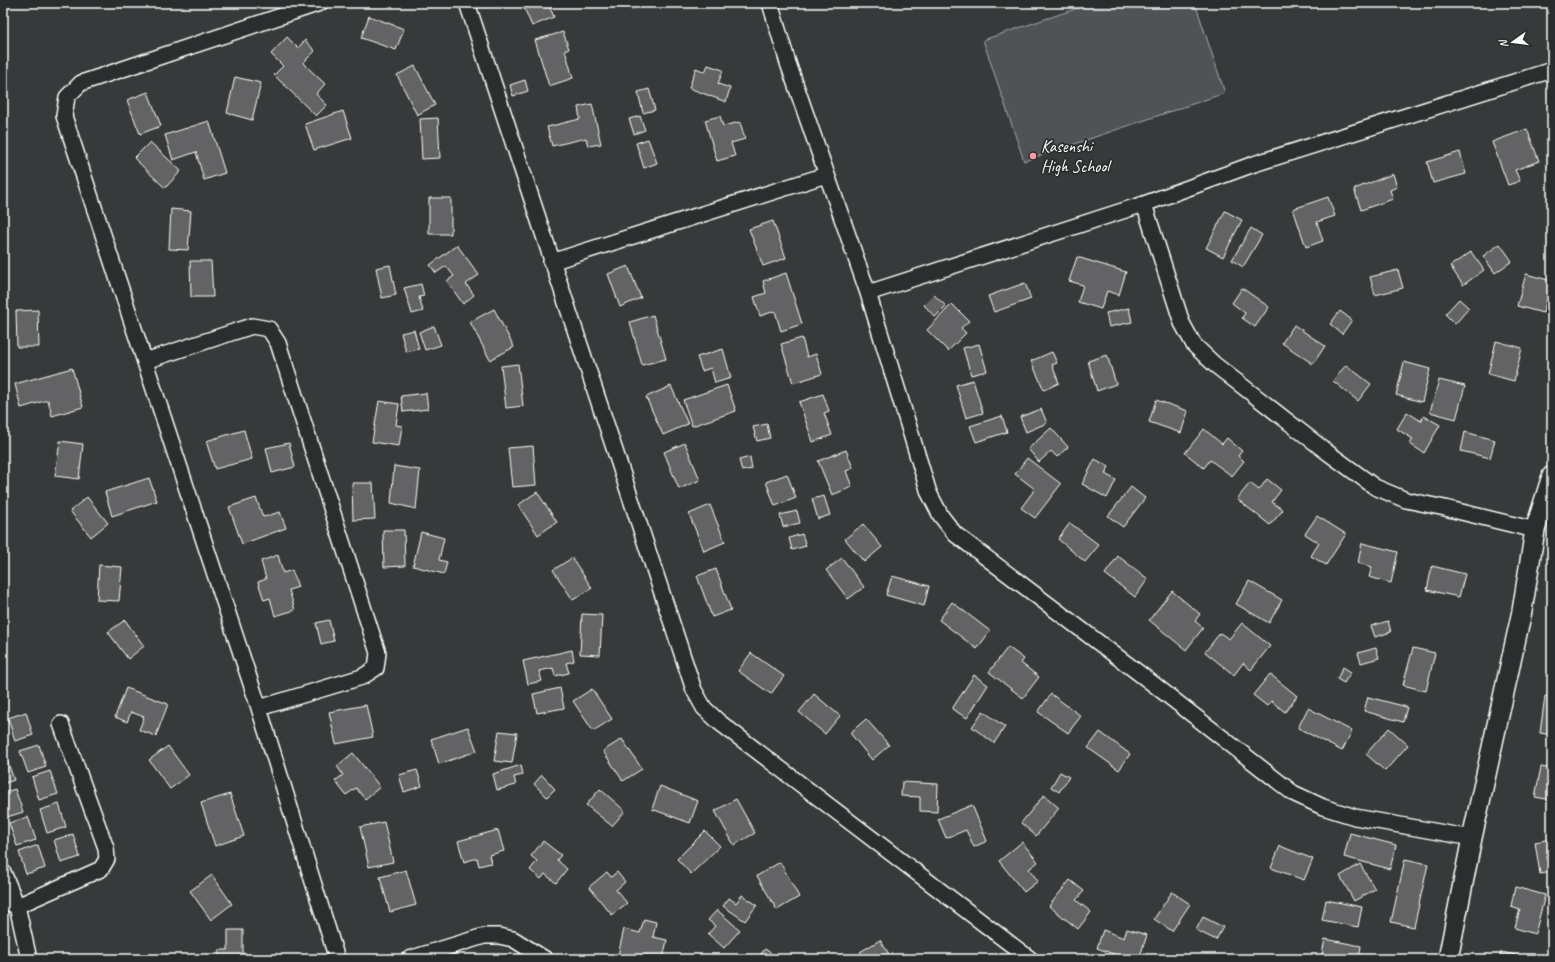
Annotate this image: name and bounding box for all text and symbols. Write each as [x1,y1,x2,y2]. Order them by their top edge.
north arrow [1493,22,1533,62]
text: N [1495,37,1511,49]
place label: Kasenshi High School [1041,136,1112,177]
marker: Kasenshi High School [1028,151,1038,161]

